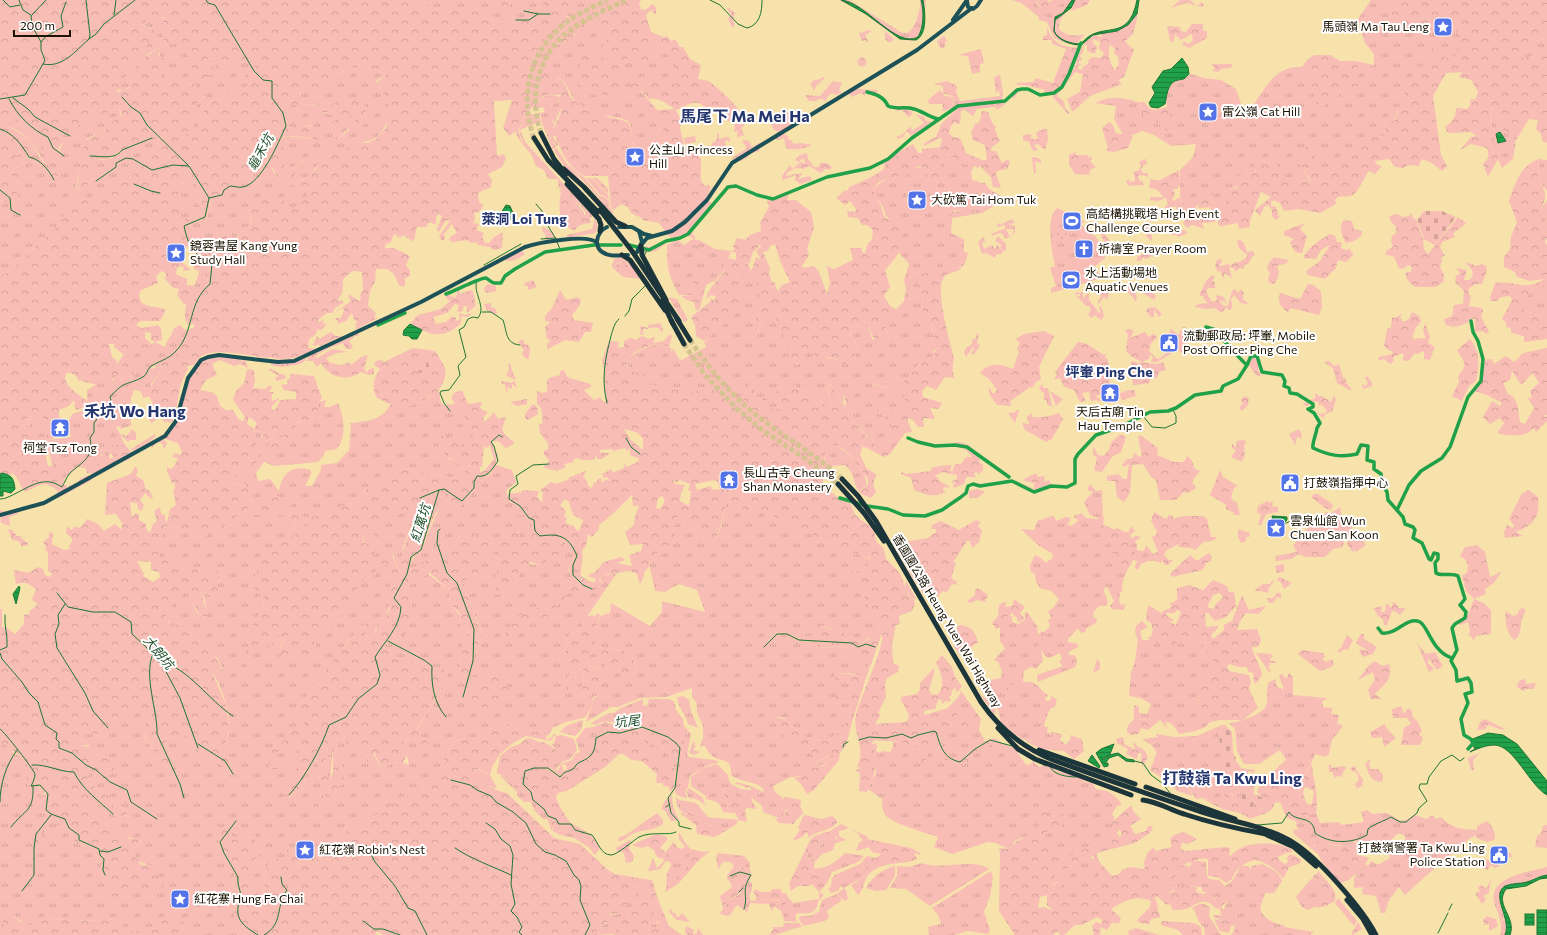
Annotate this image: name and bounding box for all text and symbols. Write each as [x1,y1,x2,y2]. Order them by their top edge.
scale bar [14,12,70,38]
place icon: 馬頭嶺 Ma Tau Leng [1432,16,1454,38]
text: 200 m [20,18,55,32]
place label: 馬頭嶺 Ma Tau Leng [1322,19,1429,33]
place icon: 雷公嶺 Cat Hill [1197,101,1219,123]
place label: 雷公嶺 Cat Hill [1222,104,1300,118]
district label: 馬尾下 Ma Mei Ha [680,106,810,125]
water label: 龜禾坑 [243,129,278,173]
place label: 公主山 Princess Hill [649,142,733,170]
place icon: 公主山 Princess Hill [624,146,646,168]
place icon: 大砍篤 Tai Hom Tuk [906,189,928,211]
place label: 大砍篤 Tai Hom Tuk [931,192,1037,206]
place label: 高結構挑戰塔 High Event Challenge Course [1086,206,1219,234]
district label: 萊洞 Loi Tung [481,210,567,227]
sports icon: 高結構挑戰塔 High Event Challenge Course [1061,210,1083,232]
place label: 鏡蓉書屋 Kang Yung Study Hall [190,238,298,266]
church icon: 祈禱室 Prayer Room [1073,238,1095,260]
place label: 祈禱室 Prayer Room [1098,241,1207,255]
place icon: 鏡蓉書屋 Kang Yung Study Hall [165,242,187,264]
place label: 水上活動場地 Aquatic Venues [1085,265,1168,293]
sports icon: 水上活動場地 Aquatic Venues [1060,269,1082,291]
place label: 流動郵政局: 坪輋, Mobile Post Office: Ping Che [1183,328,1315,356]
public building icon: 流動郵政局: 坪輋, Mobile Post Office: Ping Che [1158,332,1180,354]
district label: 坪輋 Ping Che [1065,363,1153,380]
temple icon: 天后古廟 Tin Hau Temple [1099,382,1121,404]
district label: 禾坑 Wo Hang [84,401,186,420]
place label: 天后古廟 Tin Hau Temple [1076,404,1144,432]
temple icon: 祠堂 Tsz Tong [49,417,71,439]
place label: 祠堂 Tsz Tong [23,440,98,454]
place label: 長山古寺 Cheung Shan Monastery [743,465,835,493]
temple icon: 長山古寺 Cheung Shan Monastery [718,469,740,491]
public building icon: 打鼓嶺指揮中心 [1279,472,1301,494]
place label: 打鼓嶺指揮中心 [1304,475,1388,489]
water label: 紅萬坑 [407,500,434,544]
place label: 雲泉仙館 Wun Chuen San Koon [1290,513,1379,541]
place icon: 雲泉仙館 Wun Chuen San Koon [1265,517,1287,539]
street label: 香園圍公路 Heung Yuen Wai Highway [890,531,1005,710]
water label: 大朗坑 [140,632,179,674]
water label: 坑尾 [613,711,643,730]
district label: 打鼓嶺 Ta Kwu Ling [1162,768,1302,787]
place icon: 紅花嶺 Robin's Nest [294,839,316,861]
place label: 打鼓嶺警署 Ta Kwu Ling Police Station [1358,840,1485,868]
place label: 紅花嶺 Robin's Nest [319,842,425,856]
public building icon: 打鼓嶺警署 Ta Kwu Ling Police Station [1488,844,1510,866]
place icon: 紅花寨 Hung Fa Chai [169,888,191,910]
place label: 紅花寨 Hung Fa Chai [194,891,303,905]

